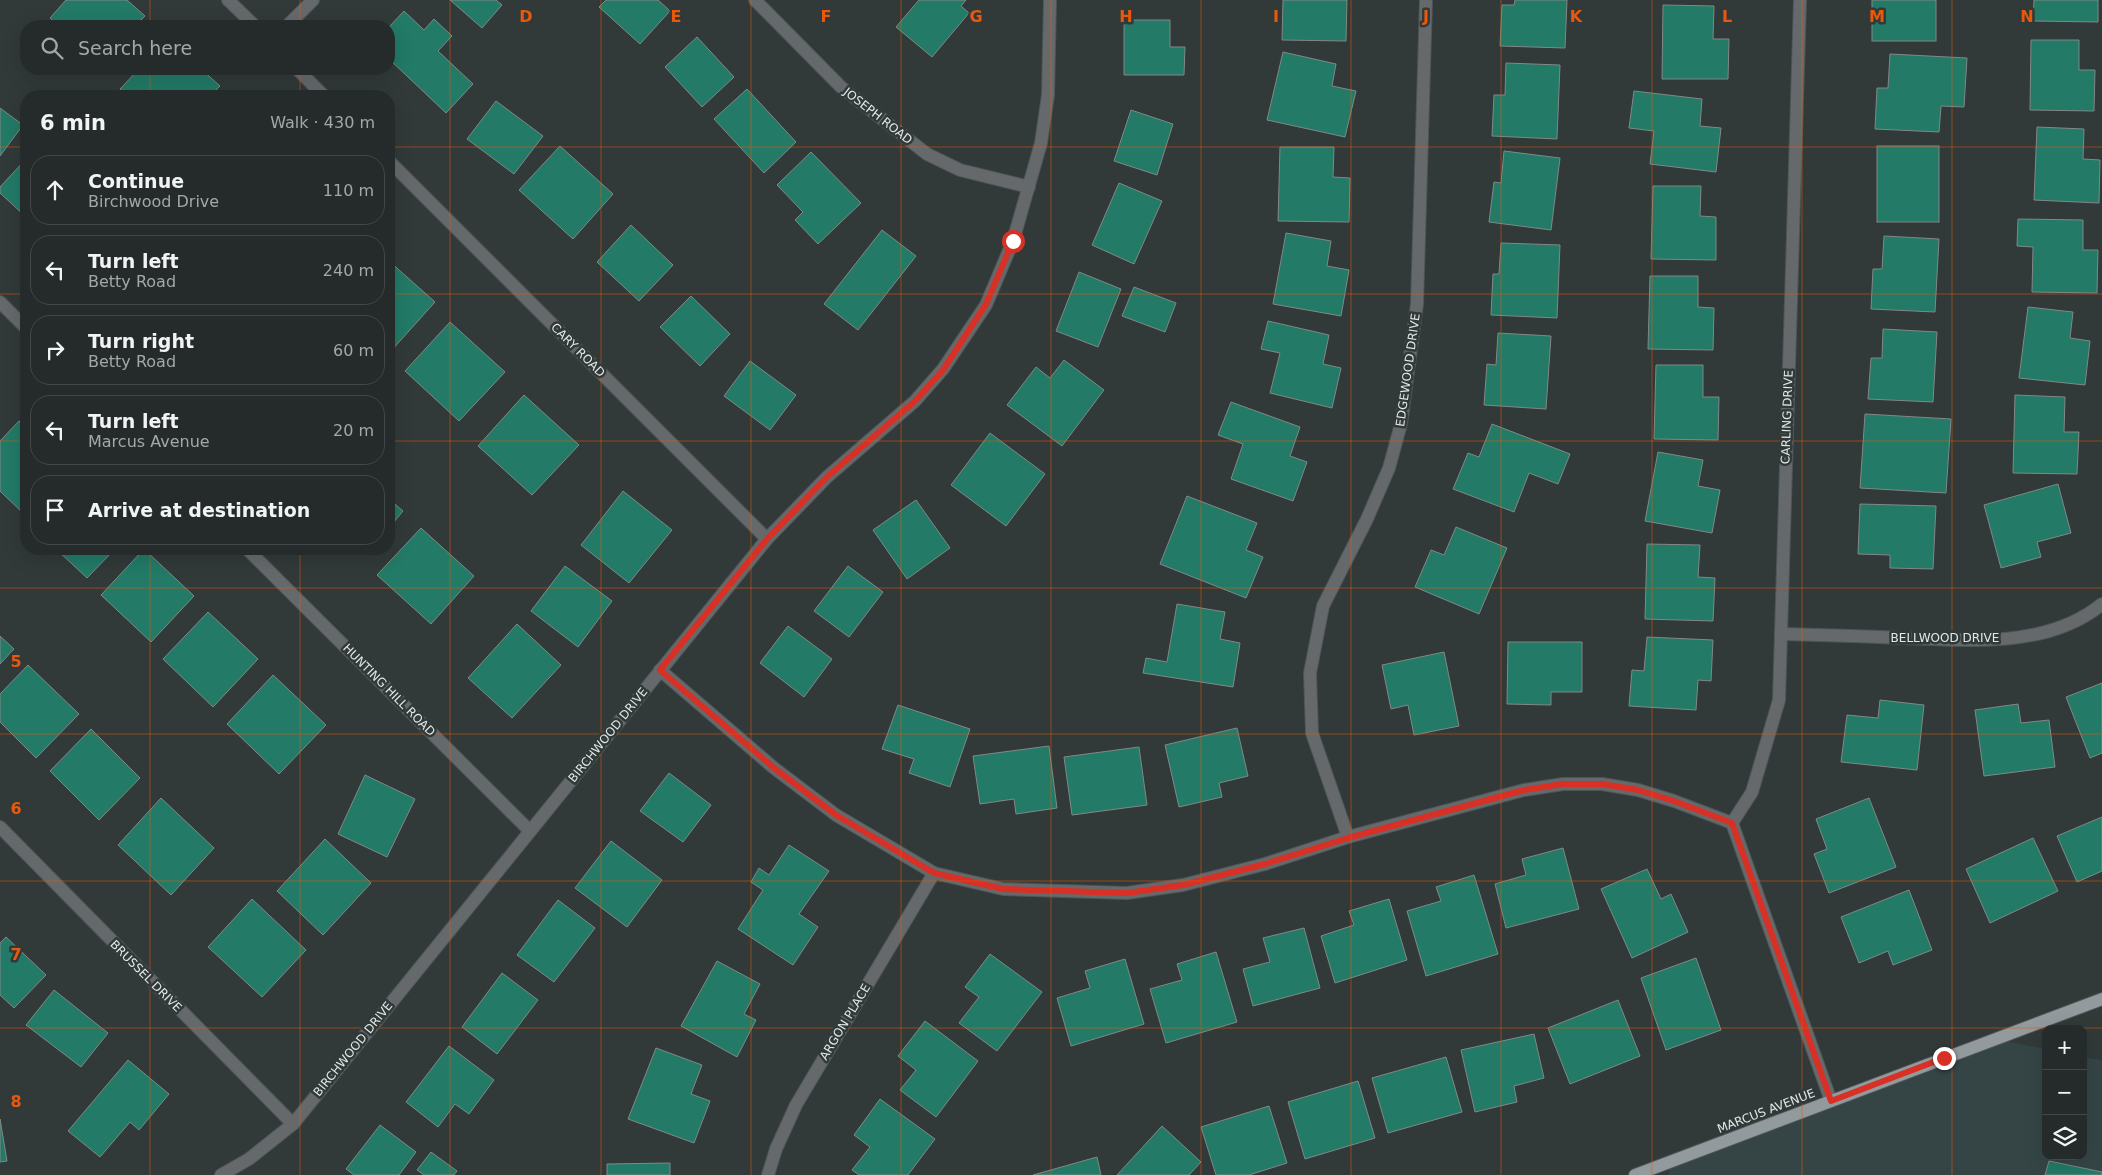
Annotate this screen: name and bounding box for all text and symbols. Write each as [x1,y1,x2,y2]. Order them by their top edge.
text: D [519,7,533,26]
text: E [671,7,681,26]
text: F [821,7,831,26]
text: G [969,7,983,26]
text: H [1119,7,1133,26]
text: I [1273,7,1279,26]
text: J [1422,7,1429,26]
text: K [1570,7,1583,26]
text: L [1722,7,1732,26]
text: M [1869,7,1885,26]
text: N [2020,7,2034,26]
search box [20,20,395,75]
icon: search [38,34,66,62]
text: Search here [78,37,192,59]
street label: JOSEPH ROAD [840,84,915,147]
text: 6 min [40,111,106,135]
text: Walk · 430 m [270,113,375,132]
text: Continue [88,170,184,192]
icon: ahead [41,176,69,204]
text: 110 m [323,181,374,200]
text: Birchwood Drive [88,192,219,211]
route start [1002,230,1025,253]
text: Turn left [88,250,179,272]
icon: left [41,256,69,284]
text: 240 m [323,261,374,280]
text: Betty Road [88,272,176,291]
street label: EDGEWOOD DRIVE [1393,312,1423,428]
street label: CARY ROAD [548,320,608,380]
text: Turn right [88,330,194,352]
icon: right [41,336,69,364]
text: 60 m [333,341,374,360]
text: Betty Road [88,352,176,371]
street label: CARLING DRIVE [1778,370,1796,464]
text: Turn left [88,410,179,432]
icon: left [41,416,69,444]
text: 20 m [333,421,374,440]
text: Marcus Avenue [88,432,210,451]
icon: arrive [41,496,69,524]
text: Arrive at destination [88,499,310,521]
street label: BELLWOOD DRIVE [1891,631,1999,645]
street label: HUNTING HILL ROAD [340,641,438,739]
text: 5 [10,652,22,671]
street label: BIRCHWOOD DRIVE [566,685,650,785]
text: 6 [10,799,22,818]
street label: BRUSSEL DRIVE [107,937,185,1015]
text: 7 [10,945,22,964]
street label: ARGON PLACE [817,981,873,1063]
street label: BIRCHWOOD DRIVE [311,999,395,1099]
map controls [2042,1025,2087,1160]
button: + [2042,1025,2087,1070]
route end [1933,1047,1956,1070]
button: − [2042,1070,2087,1115]
street label: MARCUS AVENUE [1715,1086,1817,1136]
text: 8 [10,1092,22,1111]
button: layers [2042,1115,2087,1160]

